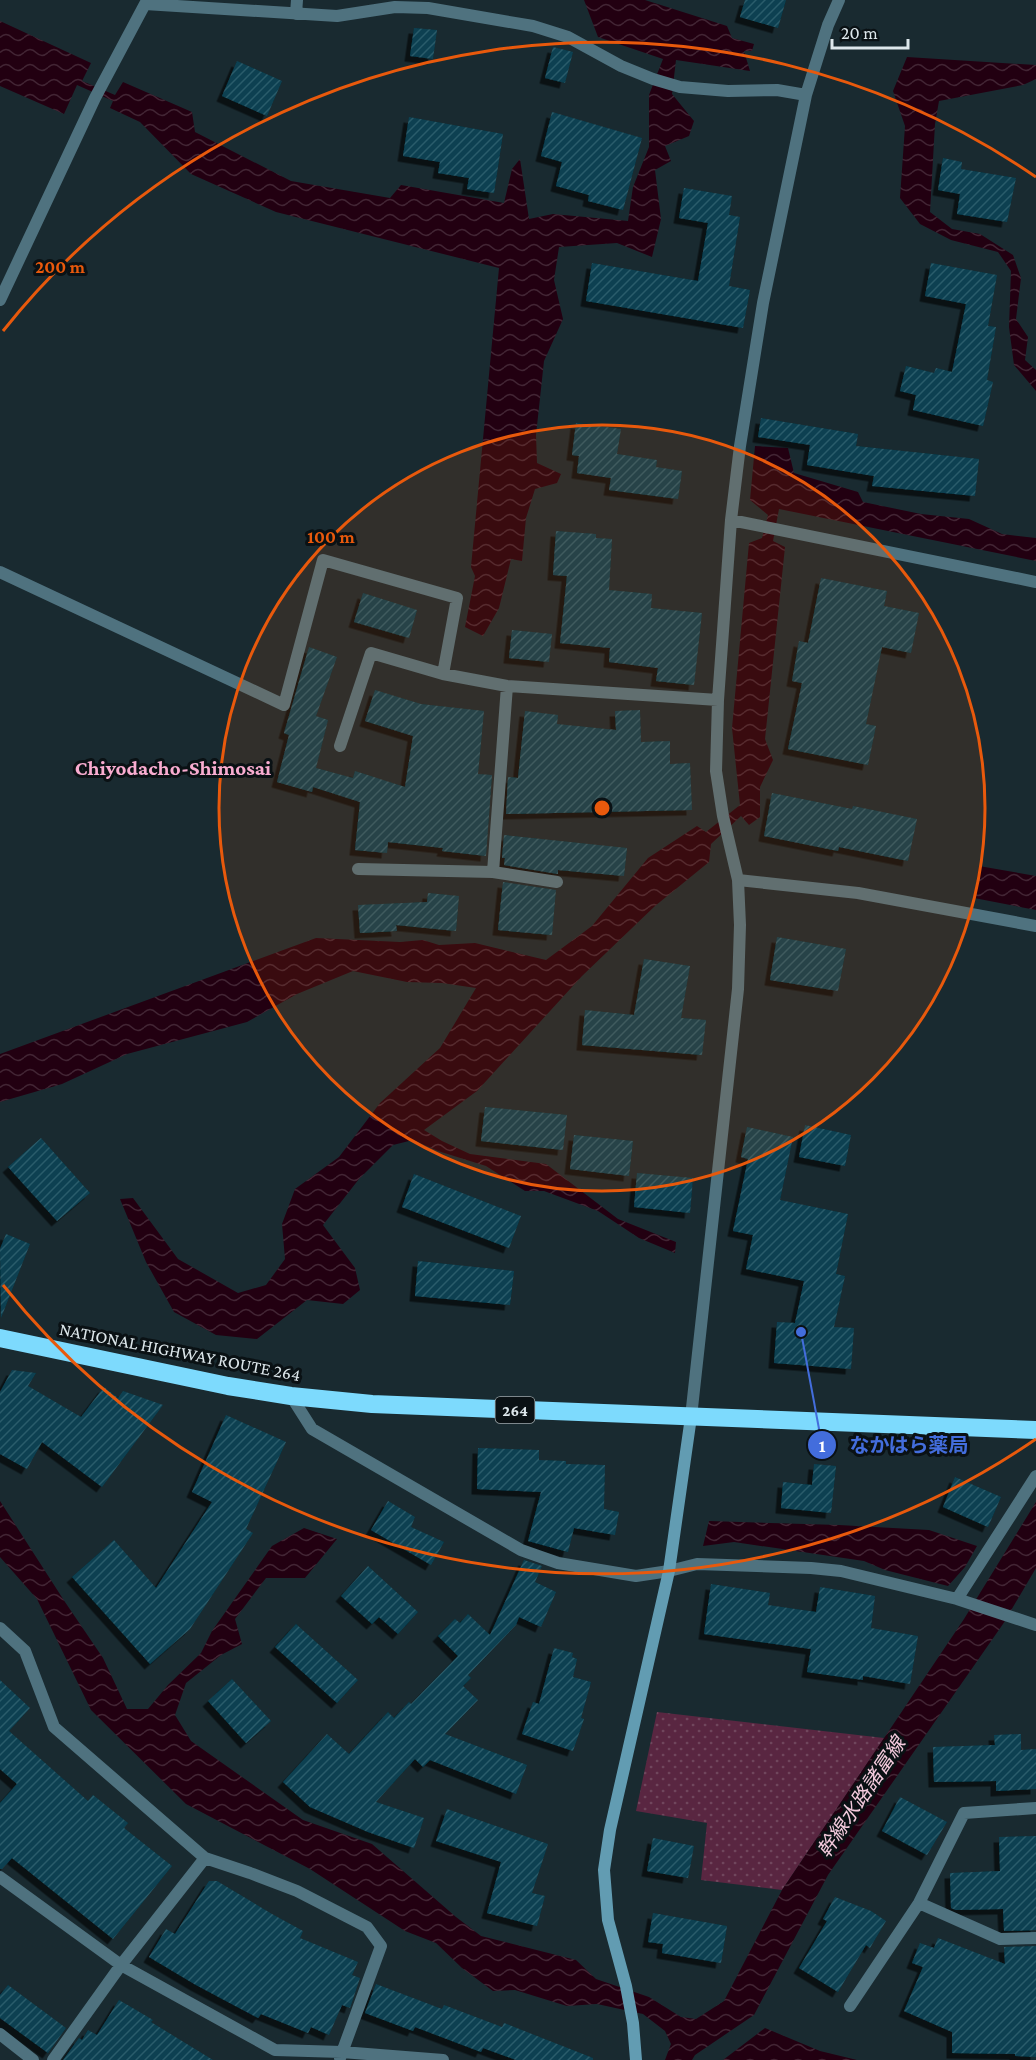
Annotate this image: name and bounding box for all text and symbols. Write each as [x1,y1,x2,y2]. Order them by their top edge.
scale bar [832,12,908,50]
text: 20 m [841,23,878,43]
text: 200 m [35,257,86,277]
text: 100 m [307,527,355,547]
district label: Chiyodacho-Shimosai [75,756,271,780]
centre of rings [592,798,612,818]
street label: NATIONAL HIGHWAY ROUTE 264 [58,1319,302,1385]
road number: 264 [496,1397,534,1423]
callout: なかはら薬局 [807,1426,981,1464]
text: なかはら薬局 [849,1434,969,1456]
text: 1 [819,1436,826,1456]
water label: 幹線水路諸富線 [813,1730,911,1861]

